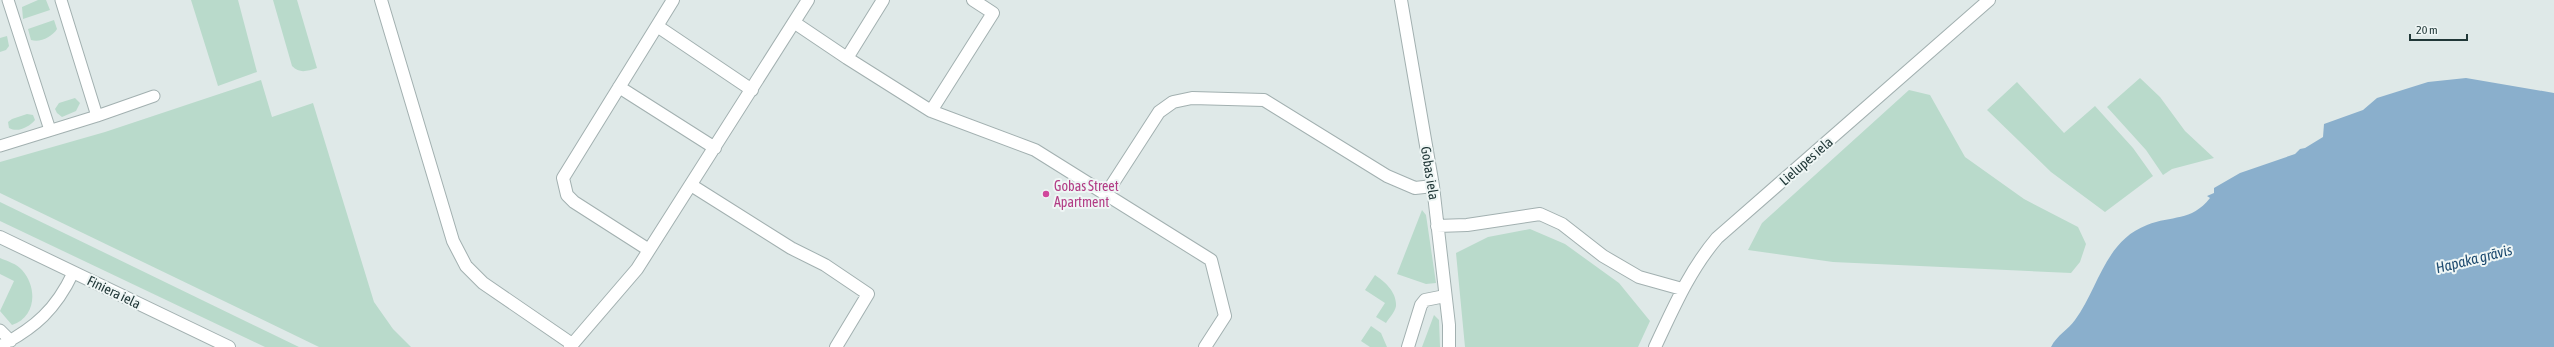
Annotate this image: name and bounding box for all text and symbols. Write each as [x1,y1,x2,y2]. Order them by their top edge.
scale bar [2410,16,2467,42]
text: 20 m [2416,23,2438,37]
street label: Lielupes iela [1776,134,1836,188]
street label: Gobas iela [1418,145,1442,201]
place label: Gobas Street Apartment [1054,178,1119,210]
marker: Gobas Street Apartment [1041,189,1051,199]
water label: Hapaka grāvis [2434,241,2514,276]
street label: Finiera iela [85,272,143,312]

